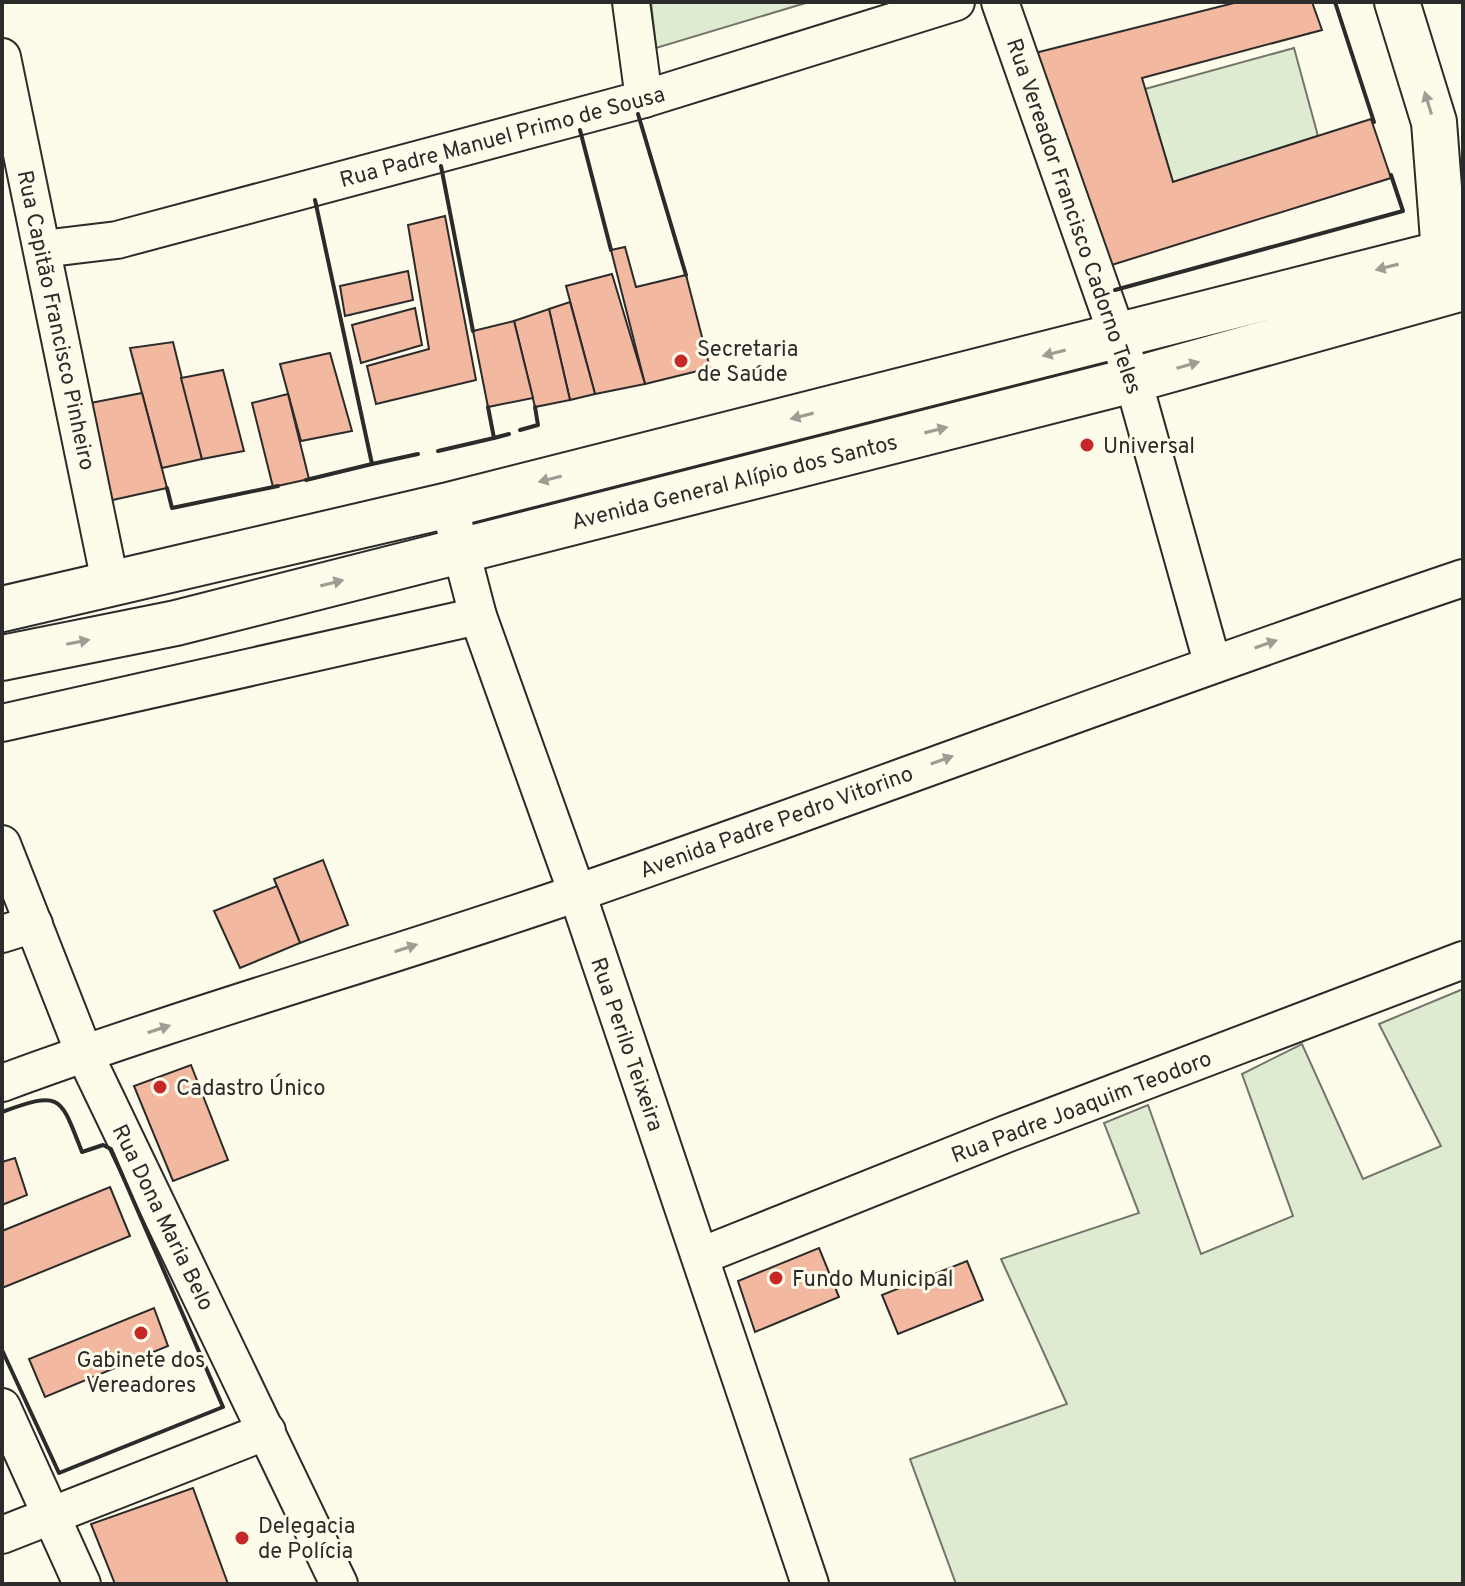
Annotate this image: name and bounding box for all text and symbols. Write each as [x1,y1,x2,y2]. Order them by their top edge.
street label: Rua Vereador Francisco Cadorno Teles [999,35,1146,398]
street label: Rua Padre Manuel Primo de Sousa [337,82,668,195]
one-way arrow [1421,90,1434,114]
street label: Rua Capitão Francisco Pinheiro [10,168,100,473]
one-way arrow [1375,262,1400,274]
place label: Secretaria de Saúde [697,337,798,389]
one-way arrow [1042,347,1067,359]
marker: Secretaria de Saúde [672,352,690,370]
one-way arrow [1177,358,1201,371]
one-way arrow [789,410,814,422]
one-way arrow [924,423,949,435]
street label: Avenida General Alípio dos Santos [569,430,900,537]
place label: Universal [1103,434,1195,461]
marker: Universal [1078,436,1096,454]
one-way arrow [537,474,562,486]
one-way arrow [319,577,344,589]
one-way arrow [66,635,91,648]
one-way arrow [1254,638,1278,650]
one-way arrow [930,754,954,766]
street label: Avenida Padre Pedro Vitorino [636,761,917,885]
one-way arrow [394,942,418,954]
street label: Rua Perilo Teixeira [583,954,668,1135]
one-way arrow [147,1022,171,1034]
street label: Rua Padre Joaquim Teodoro [948,1046,1216,1170]
place label: Cadastro Único [176,1073,326,1103]
marker: Cadastro Único [151,1078,169,1096]
street label: Rua Dona Maria Belo [105,1121,219,1316]
place label: Fundo Municipal [792,1267,954,1294]
marker: Fundo Municipal [767,1269,785,1287]
marker: Gabinete dos Vereadores [132,1324,150,1342]
place label: Gabinete dos Vereadores [77,1348,205,1400]
place label: Delegacia de Polícia [258,1514,355,1566]
marker: Delegacia de Polícia [233,1529,251,1547]

